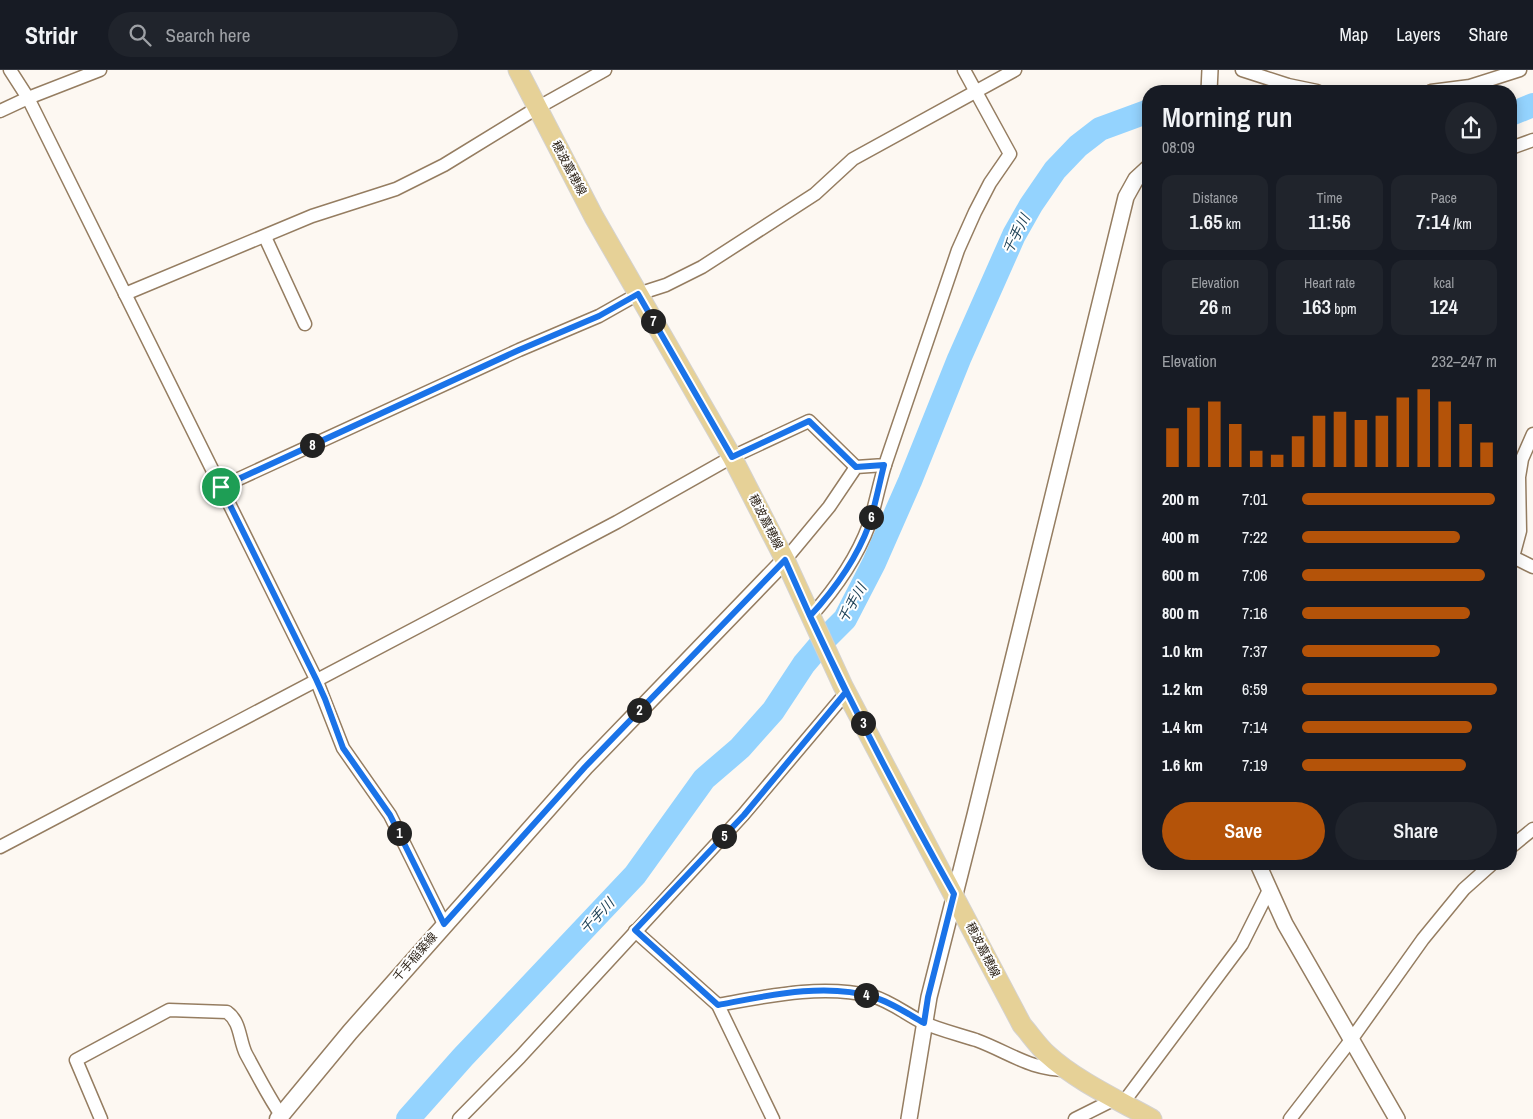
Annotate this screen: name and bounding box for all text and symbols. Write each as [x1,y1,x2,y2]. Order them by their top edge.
search box [108,12,458,57]
text: Stridr [25,19,78,51]
icon: search [126,21,154,49]
text: Search here [166,22,250,48]
text: Map [1340,22,1368,47]
text: Layers [1396,22,1441,47]
text: Share [1469,22,1508,47]
text: Morning run [1162,98,1293,136]
button: share [1445,102,1497,154]
text: 08:09 [1162,136,1195,158]
street label: 穂波嘉穂線 [548,138,590,198]
text: Distance [1193,189,1238,207]
text: Time [1317,189,1342,207]
text: Pace [1431,189,1457,207]
text: 1.65 [1189,207,1223,236]
text: 11:56 [1308,207,1351,236]
text: 7:14 [1416,207,1450,236]
water label: 千手川 [998,209,1034,257]
text: km [1223,215,1241,233]
text: /km [1450,215,1472,233]
text: Elevation [1191,274,1239,292]
text: Heart rate [1304,274,1355,292]
text: kcal [1434,274,1454,292]
text: 26 [1199,292,1218,321]
text: 163 [1302,292,1331,321]
text: 124 [1429,292,1458,321]
text: m [1218,300,1231,318]
text: bpm [1331,300,1357,318]
pin: 7 [640,308,666,334]
text: 7 [650,312,657,330]
text: Elevation [1162,350,1217,372]
text: 232–247 m [1431,350,1497,372]
pin: 8 [300,432,324,458]
text: 8 [309,436,316,454]
pin [200,466,242,508]
icon: arrive [207,473,235,501]
text: 200 m [1162,488,1199,510]
text: 7:01 [1242,488,1268,510]
street label: 穂波嘉穂線 [745,492,787,552]
pin: 6 [858,504,884,530]
text: 6 [868,508,875,526]
text: 400 m [1162,526,1199,548]
text: 7:22 [1242,526,1268,548]
text: 600 m [1162,564,1199,586]
text: 7:06 [1242,564,1268,586]
water label: 千手川 [834,579,871,626]
text: 800 m [1162,602,1199,624]
text: 7:16 [1242,602,1268,624]
text: 1.0 km [1162,640,1203,662]
text: 7:37 [1242,640,1268,662]
text: 1.2 km [1162,678,1203,700]
text: 6:59 [1242,678,1268,700]
pin: 2 [626,698,652,722]
text: 2 [636,701,643,719]
pin: 3 [850,710,876,736]
text: 3 [860,714,867,732]
text: 1.4 km [1162,716,1203,738]
text: 7:14 [1242,716,1268,738]
text: 1.6 km [1162,754,1203,776]
text: 7:19 [1242,754,1268,776]
button: Save [1162,802,1325,860]
button: Share [1335,802,1497,860]
pin: 1 [386,820,412,846]
text: 1 [396,824,403,842]
pin: 5 [712,824,736,848]
text: 5 [721,827,728,845]
water label: 千手川 [576,893,619,937]
street label: 穂波嘉穂線 [962,920,1004,980]
street label: 千手稲築線 [389,929,441,985]
pin: 4 [854,982,878,1008]
text: 4 [863,986,870,1004]

